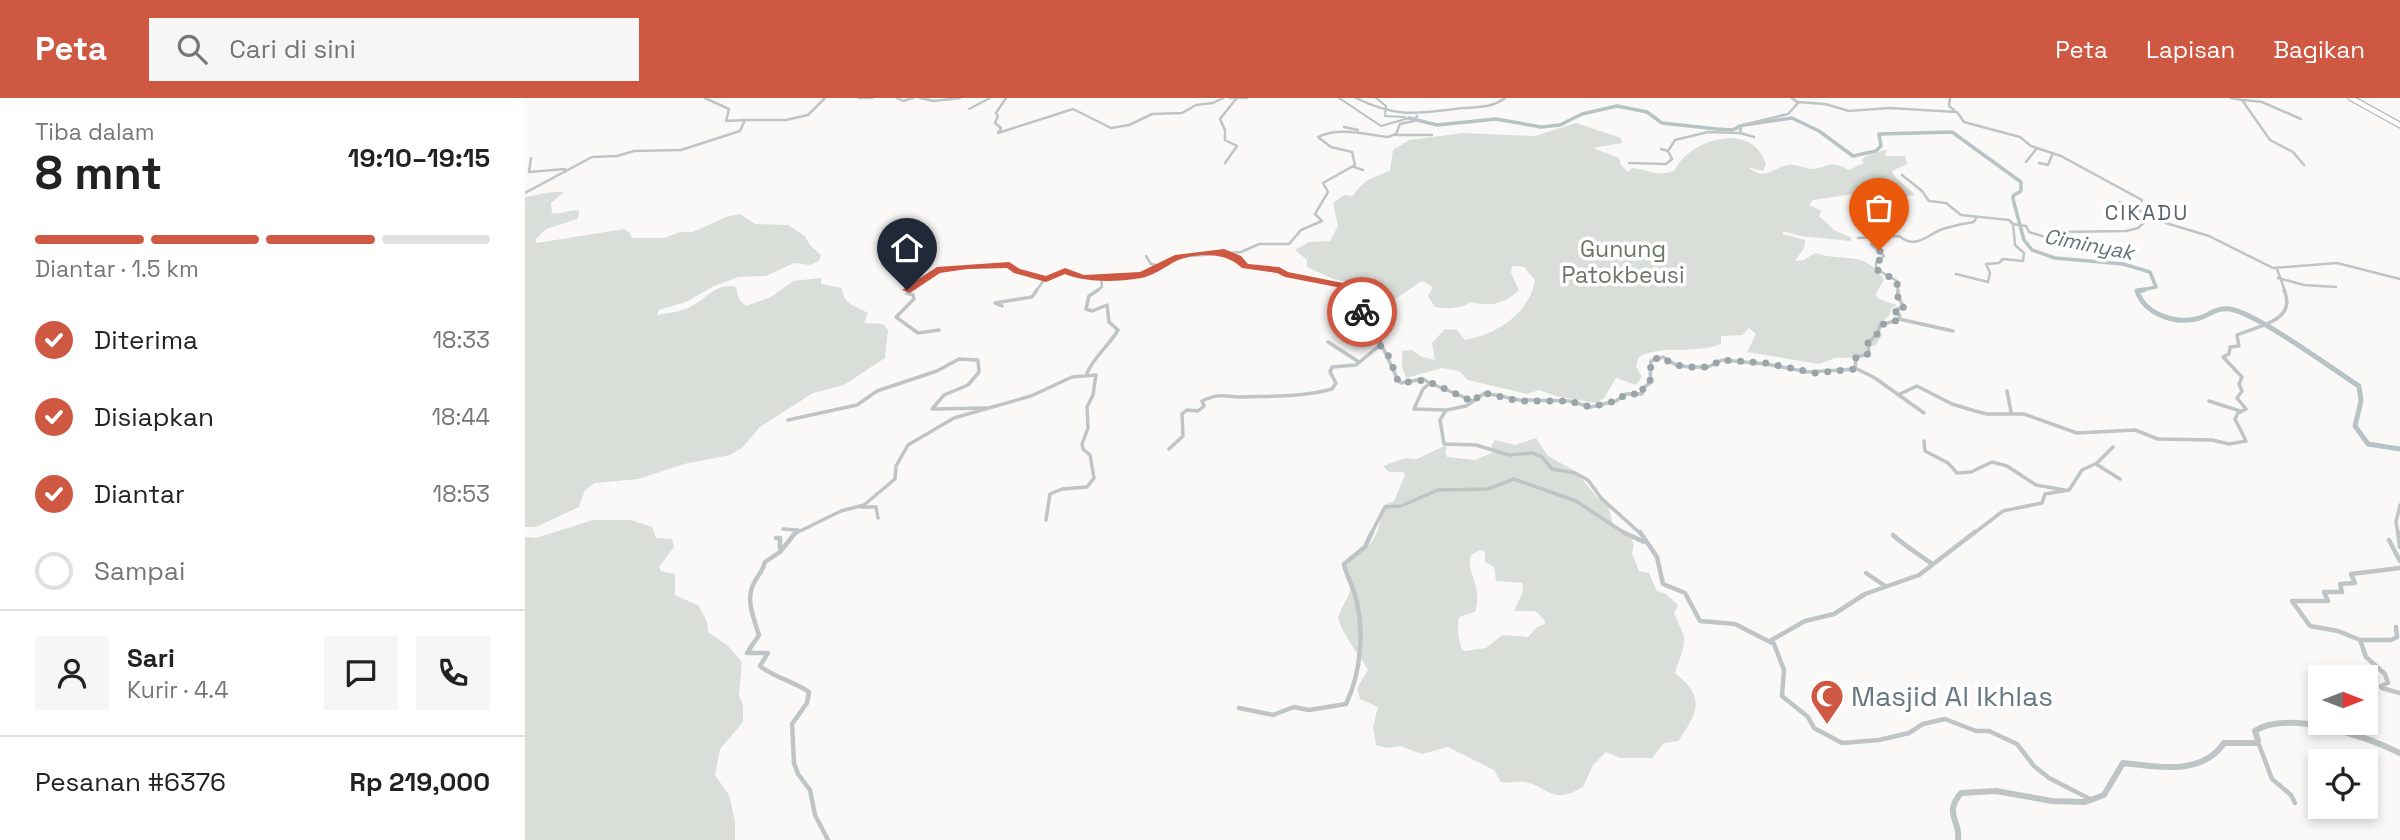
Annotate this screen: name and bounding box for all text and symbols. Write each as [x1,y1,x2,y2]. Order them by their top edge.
search box [149,18,639,81]
text: Peta [35,28,107,70]
icon: search [173,30,211,68]
text: Cari di sini [229,32,356,66]
text: Peta [2055,34,2108,65]
text: Lapisan [2146,34,2235,65]
text: Bagikan [2273,34,2365,65]
text: Tiba dalam [35,117,155,147]
text: 19:10–19:15 [348,141,490,175]
text: 8 mnt [35,144,162,202]
pin [1849,178,1909,250]
icon: bag [1860,189,1898,227]
district label: CIKADU [2105,199,2189,226]
pin [877,218,937,290]
water label: Ciminyak [2042,222,2139,266]
icon: home [888,229,926,267]
park label: Gunung Patokbeusi [1561,234,1685,290]
text: Diantar · 1.5 km [35,254,199,284]
courier [1327,277,1397,347]
icon: bike [1343,293,1381,331]
icon: check [35,321,73,359]
text: Diterima [94,323,198,357]
text: 18:33 [432,325,490,355]
icon: check [35,398,73,436]
text: Disiapkan [94,400,214,434]
text: 18:44 [431,402,490,432]
icon: check [35,475,73,513]
text: Diantar [94,477,185,511]
text: 18:53 [433,479,490,509]
text: Sampai [94,554,185,588]
button: person [35,636,109,710]
button: chat [324,636,398,710]
button: phone [416,636,490,710]
text: Sari [127,641,175,675]
north arrow [2308,665,2378,735]
map controls [2308,665,2378,819]
text: Kurir · 4.4 [127,675,229,705]
mosque icon: Masjid Al Ikhlas [1808,677,1846,726]
place label: Masjid Al Ikhlas [1851,678,2053,714]
button: locate [2308,749,2378,819]
text: Pesanan #6376 [35,765,226,799]
text: Rp 219,000 [349,765,490,799]

